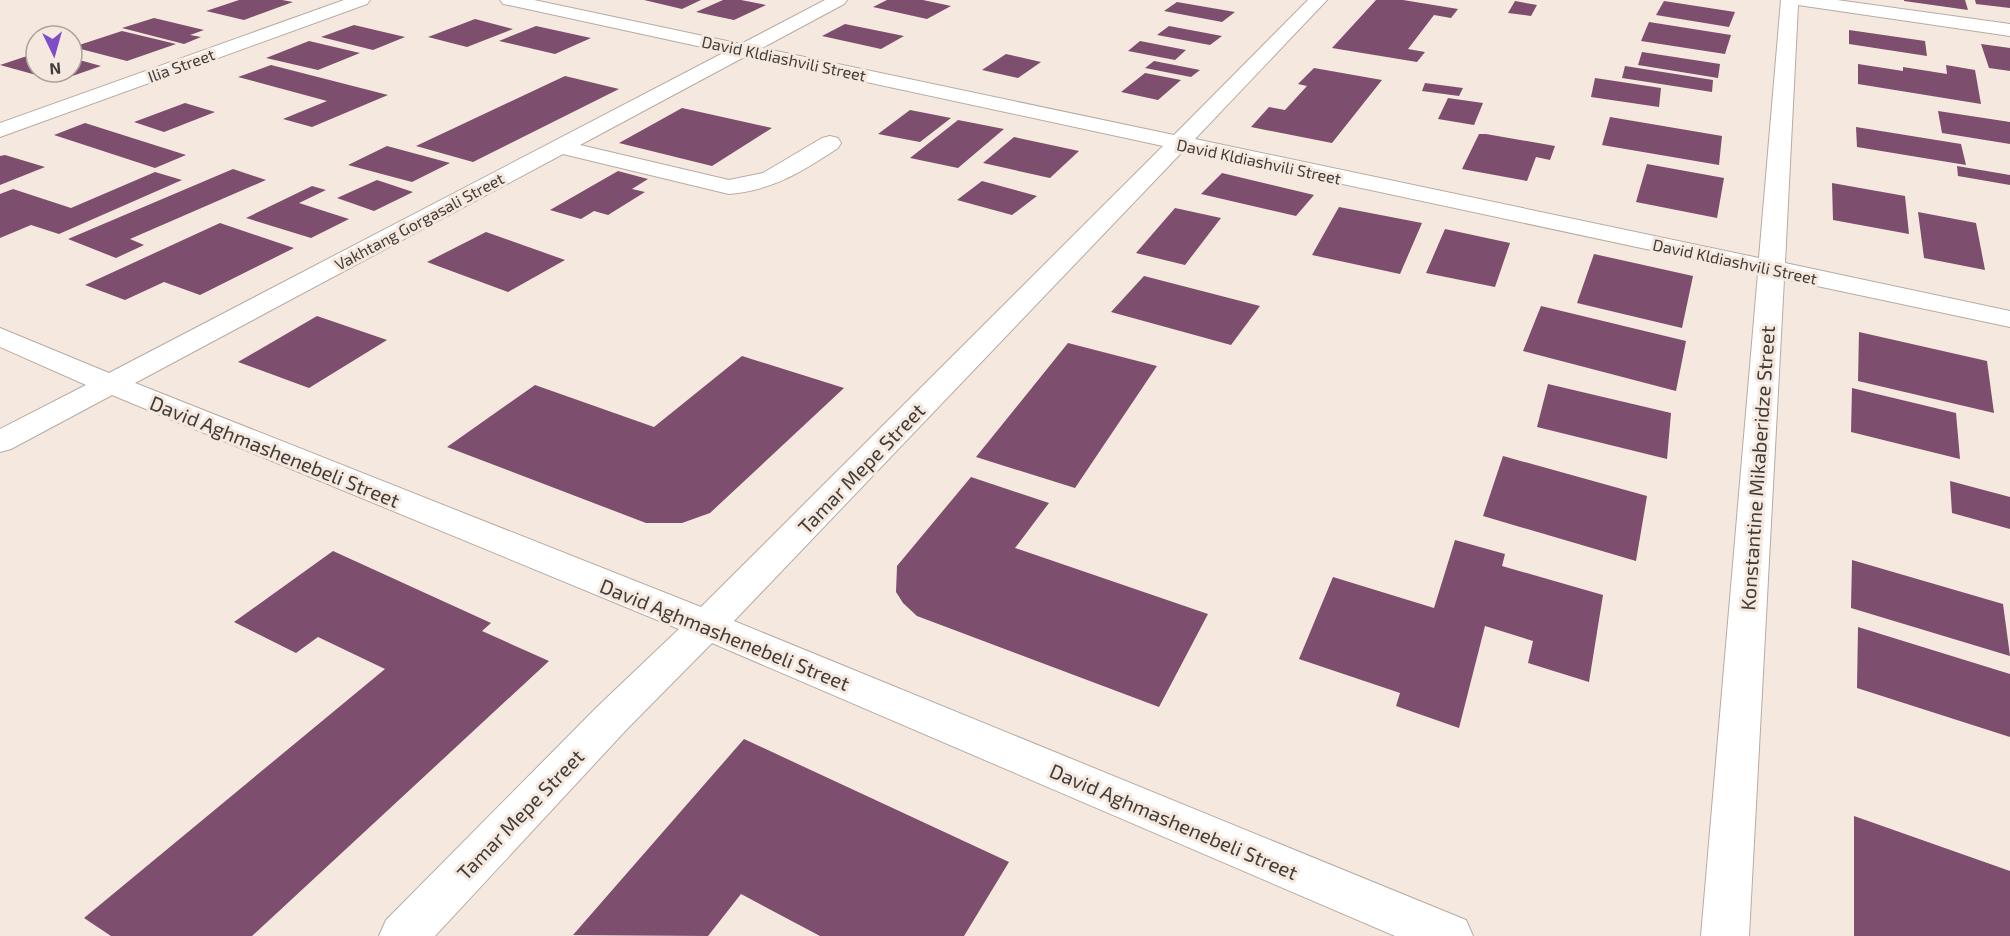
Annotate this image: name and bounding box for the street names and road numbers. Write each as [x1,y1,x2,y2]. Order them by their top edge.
street label: David Kldiashvili Street [700,31,868,85]
street label: Ilia Street [145,44,217,86]
street label: David Kldiashvili Street [1175,134,1343,188]
street label: Vakhtang Gorgasali Street [331,168,507,274]
street label: David Kldiashvili Street [1651,234,1819,288]
street label: Konstantine Mikaberidze Street [1735,324,1779,611]
street label: David Aghmashenebeli Street [147,390,404,512]
street label: Tamar Mepe Street [793,398,930,538]
street label: David Aghmashenebeli Street [597,573,854,695]
street label: Tamar Mepe Street [452,744,589,884]
street label: David Aghmashenebeli Street [1046,758,1302,884]

